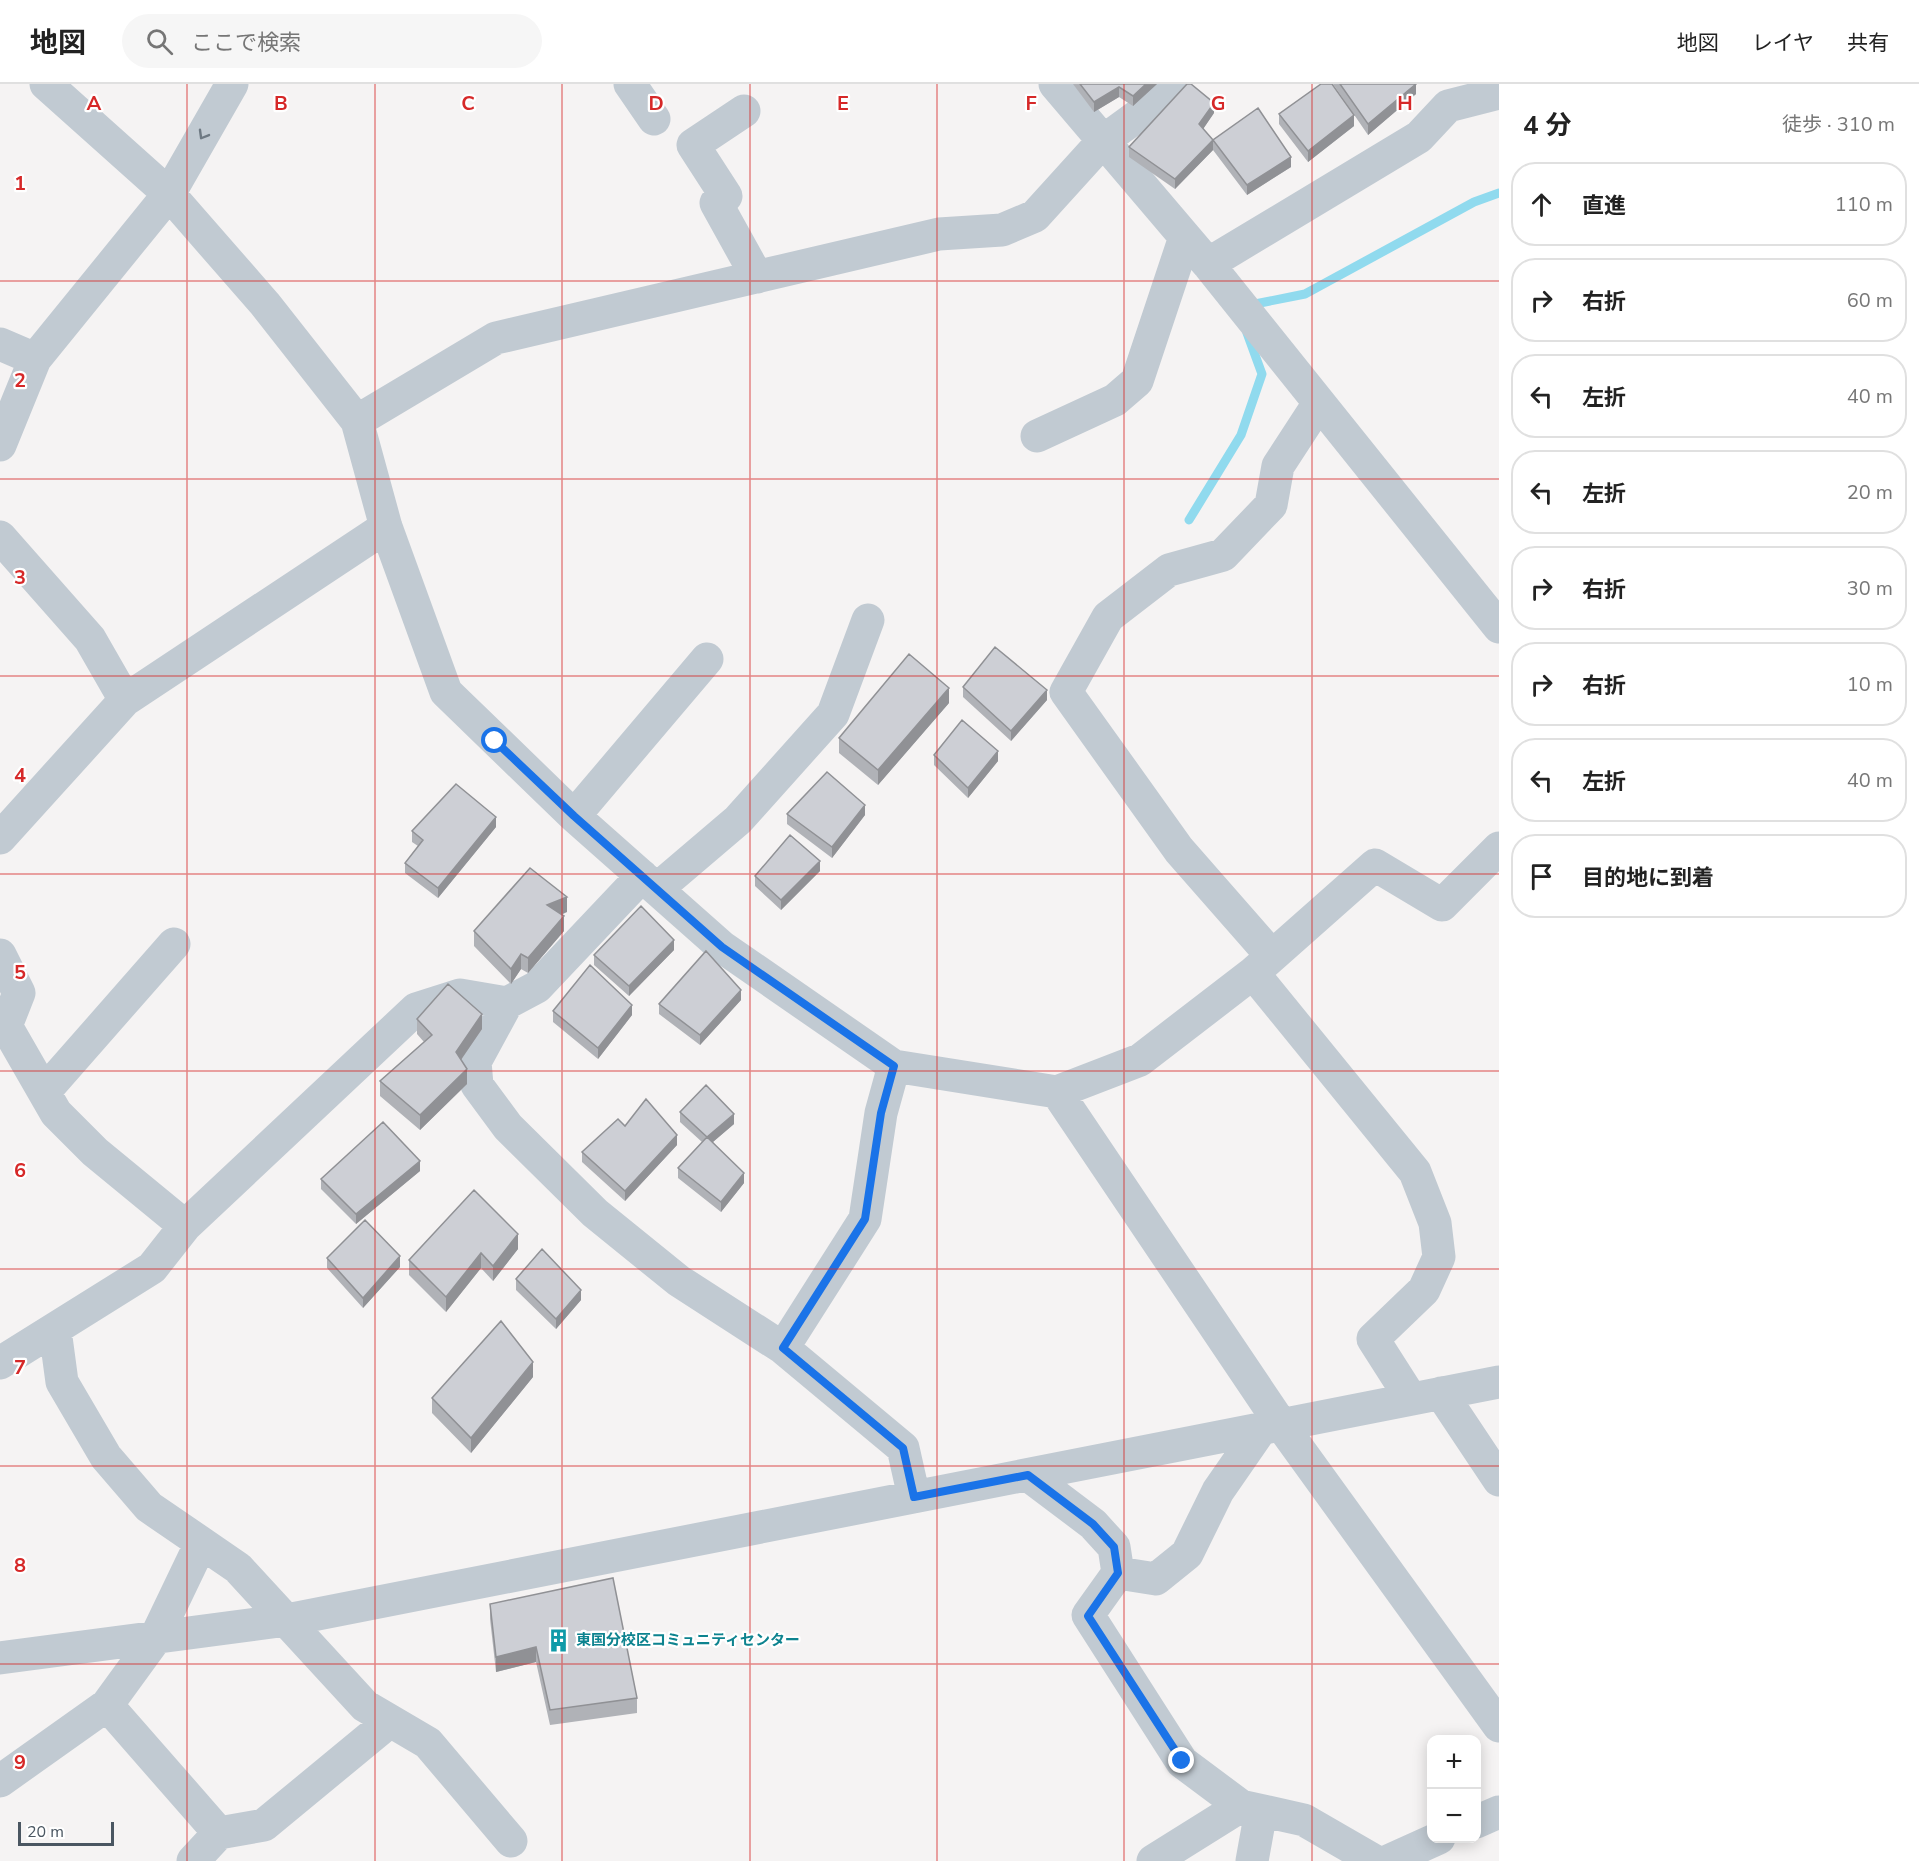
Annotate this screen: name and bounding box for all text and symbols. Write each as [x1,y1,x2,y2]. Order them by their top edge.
search box [122,14,542,68]
text: 地図 [30,24,86,62]
icon: search [143,25,176,58]
text: ここで検索 [191,28,301,58]
text: 地図 [1677,29,1719,57]
text: レイヤ [1752,29,1814,57]
text: 共有 [1847,29,1889,57]
text: A [87,90,102,117]
text: B [274,90,288,117]
text: C [461,90,475,117]
text: D [648,90,664,117]
text: E [837,90,849,117]
text: F [1025,90,1037,117]
text: G [1211,90,1225,117]
text: H [1397,90,1413,117]
text: 4 分 [1523,108,1572,143]
text: 徒歩 · 310 m [1782,111,1895,138]
one-way arrow [199,129,210,139]
text: 1 [14,170,26,197]
icon: ahead [1525,188,1558,221]
text: 直進 [1582,191,1626,221]
text: 110 m [1835,191,1893,218]
icon: right [1525,284,1558,317]
text: 右折 [1582,287,1626,317]
text: 60 m [1847,287,1893,314]
text: 2 [14,367,26,394]
icon: left [1525,380,1558,413]
text: 左折 [1582,383,1626,413]
text: 40 m [1847,383,1893,410]
icon: left [1525,476,1558,509]
text: 左折 [1582,479,1626,509]
text: 20 m [1847,479,1893,506]
text: 3 [14,564,26,591]
icon: right [1525,572,1558,605]
text: 右折 [1582,575,1626,605]
text: 30 m [1847,575,1893,602]
icon: right [1525,668,1558,701]
text: 右折 [1582,671,1626,701]
text: 10 m [1847,671,1893,698]
route start [481,727,507,753]
text: 4 [14,762,26,789]
icon: left [1525,764,1558,797]
text: 左折 [1582,767,1626,797]
text: 40 m [1847,767,1893,794]
icon: arrive [1525,860,1558,893]
text: 目的地に到着 [1582,863,1714,893]
text: 5 [14,959,26,986]
text: 6 [14,1157,26,1184]
text: 7 [14,1354,26,1381]
text: 8 [14,1552,26,1579]
building icon: 東国分校区コミュニティセンター [545,1627,571,1653]
place label: 東国分校区コミュニティセンター [576,1630,800,1650]
map controls [1427,1735,1481,1843]
button: + [1427,1735,1481,1789]
route end [1168,1747,1194,1773]
text: 9 [14,1749,26,1776]
button: − [1427,1789,1481,1843]
scale bar [18,1819,114,1846]
text: 20 m [27,1821,64,1843]

